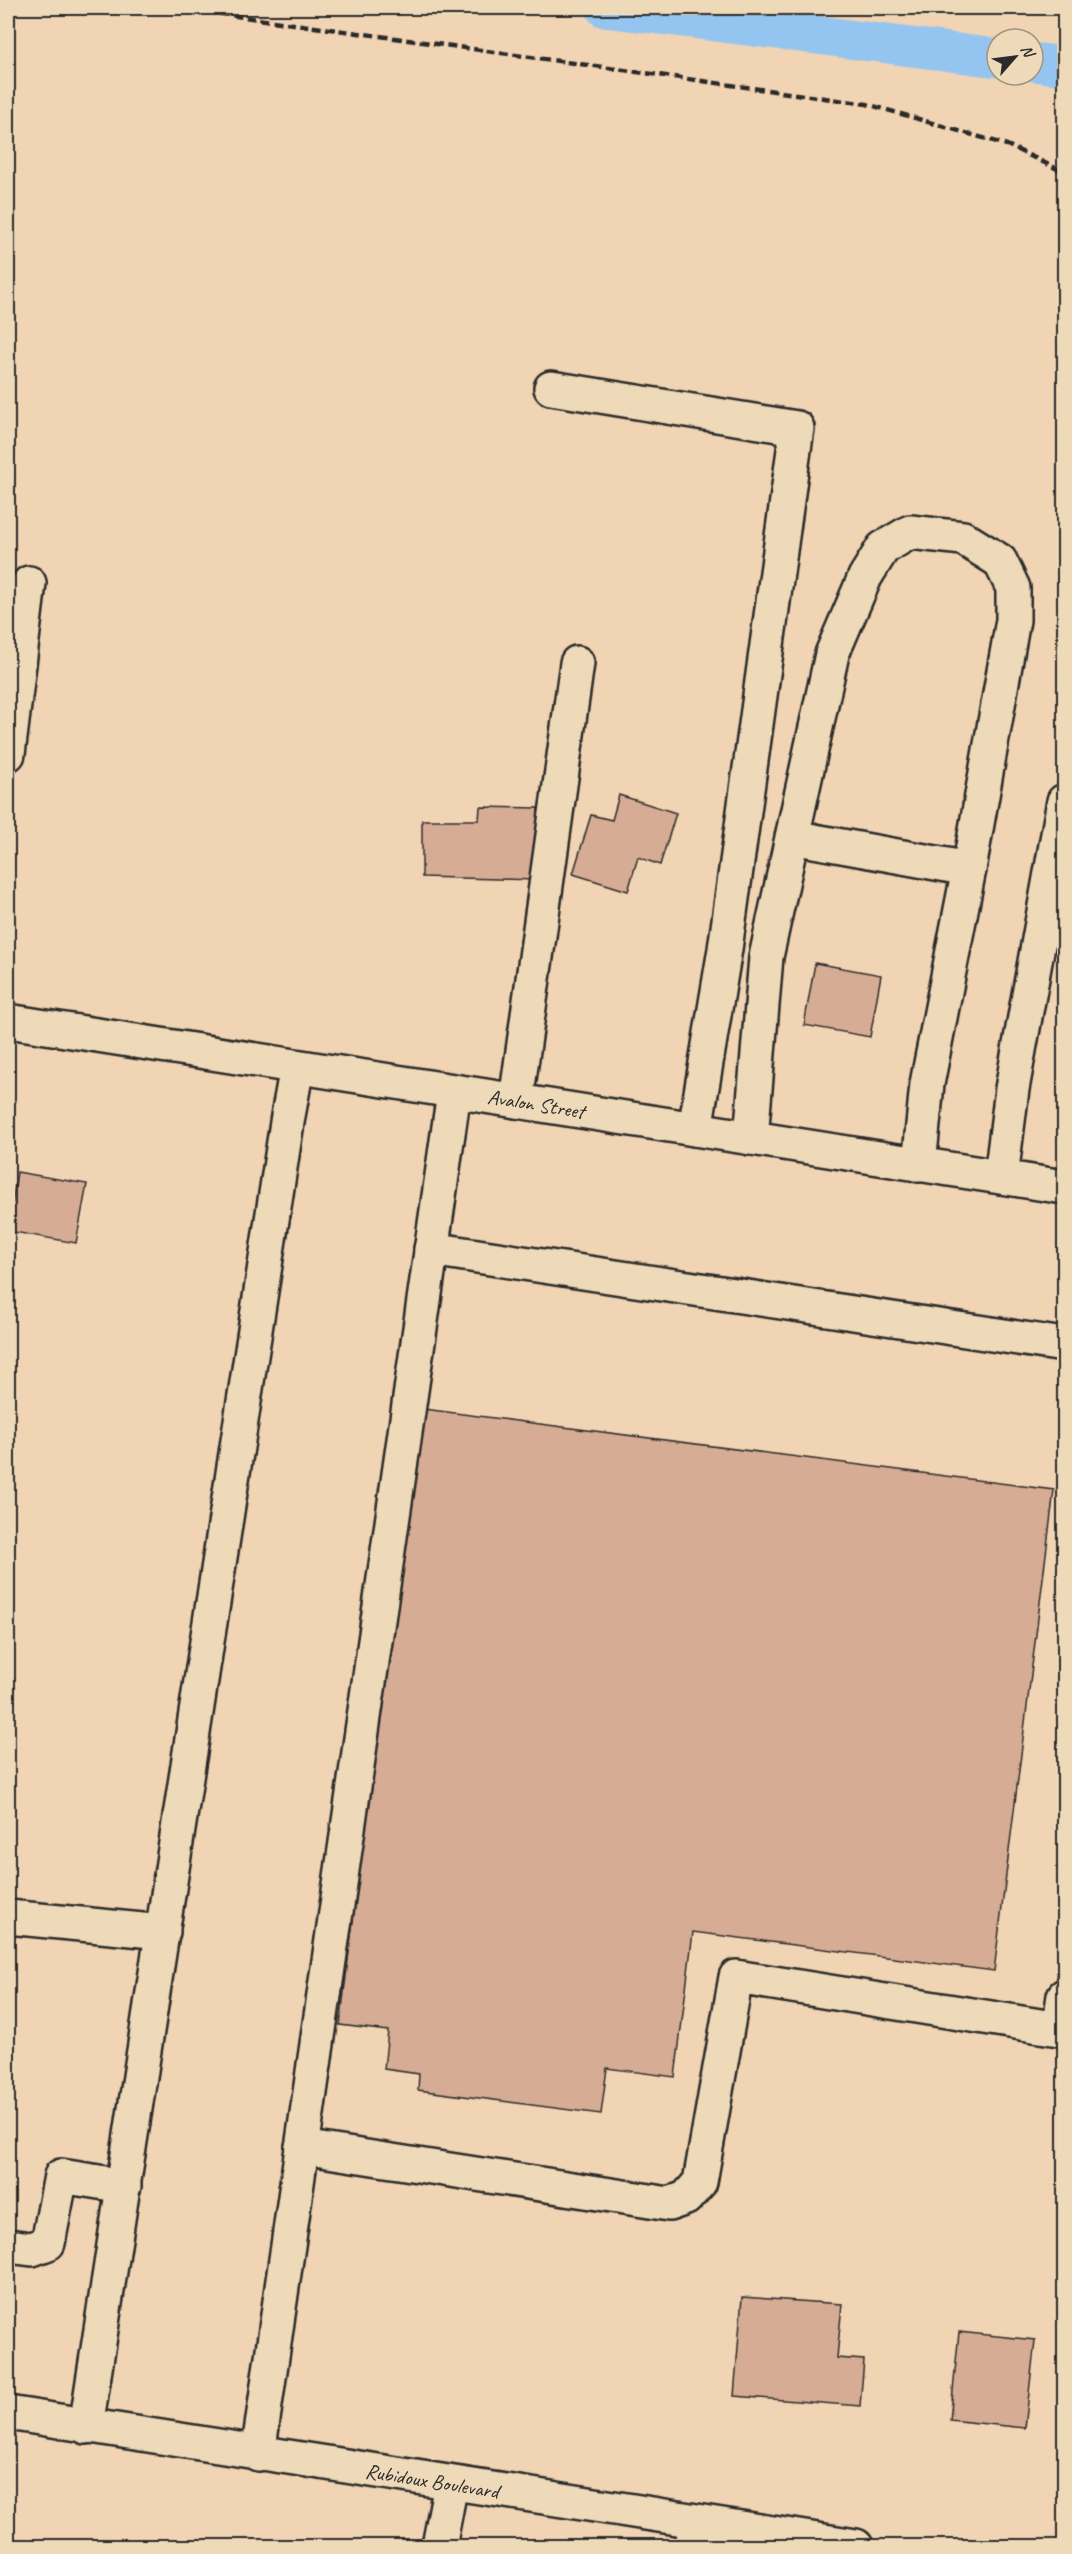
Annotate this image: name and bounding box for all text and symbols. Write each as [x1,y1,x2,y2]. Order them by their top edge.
north arrow [985,27,1045,87]
text: N [1016,41,1040,62]
street label: Avalon Street [486,1084,589,1125]
street label: Rubidoux Boulevard [363,2458,504,2505]

